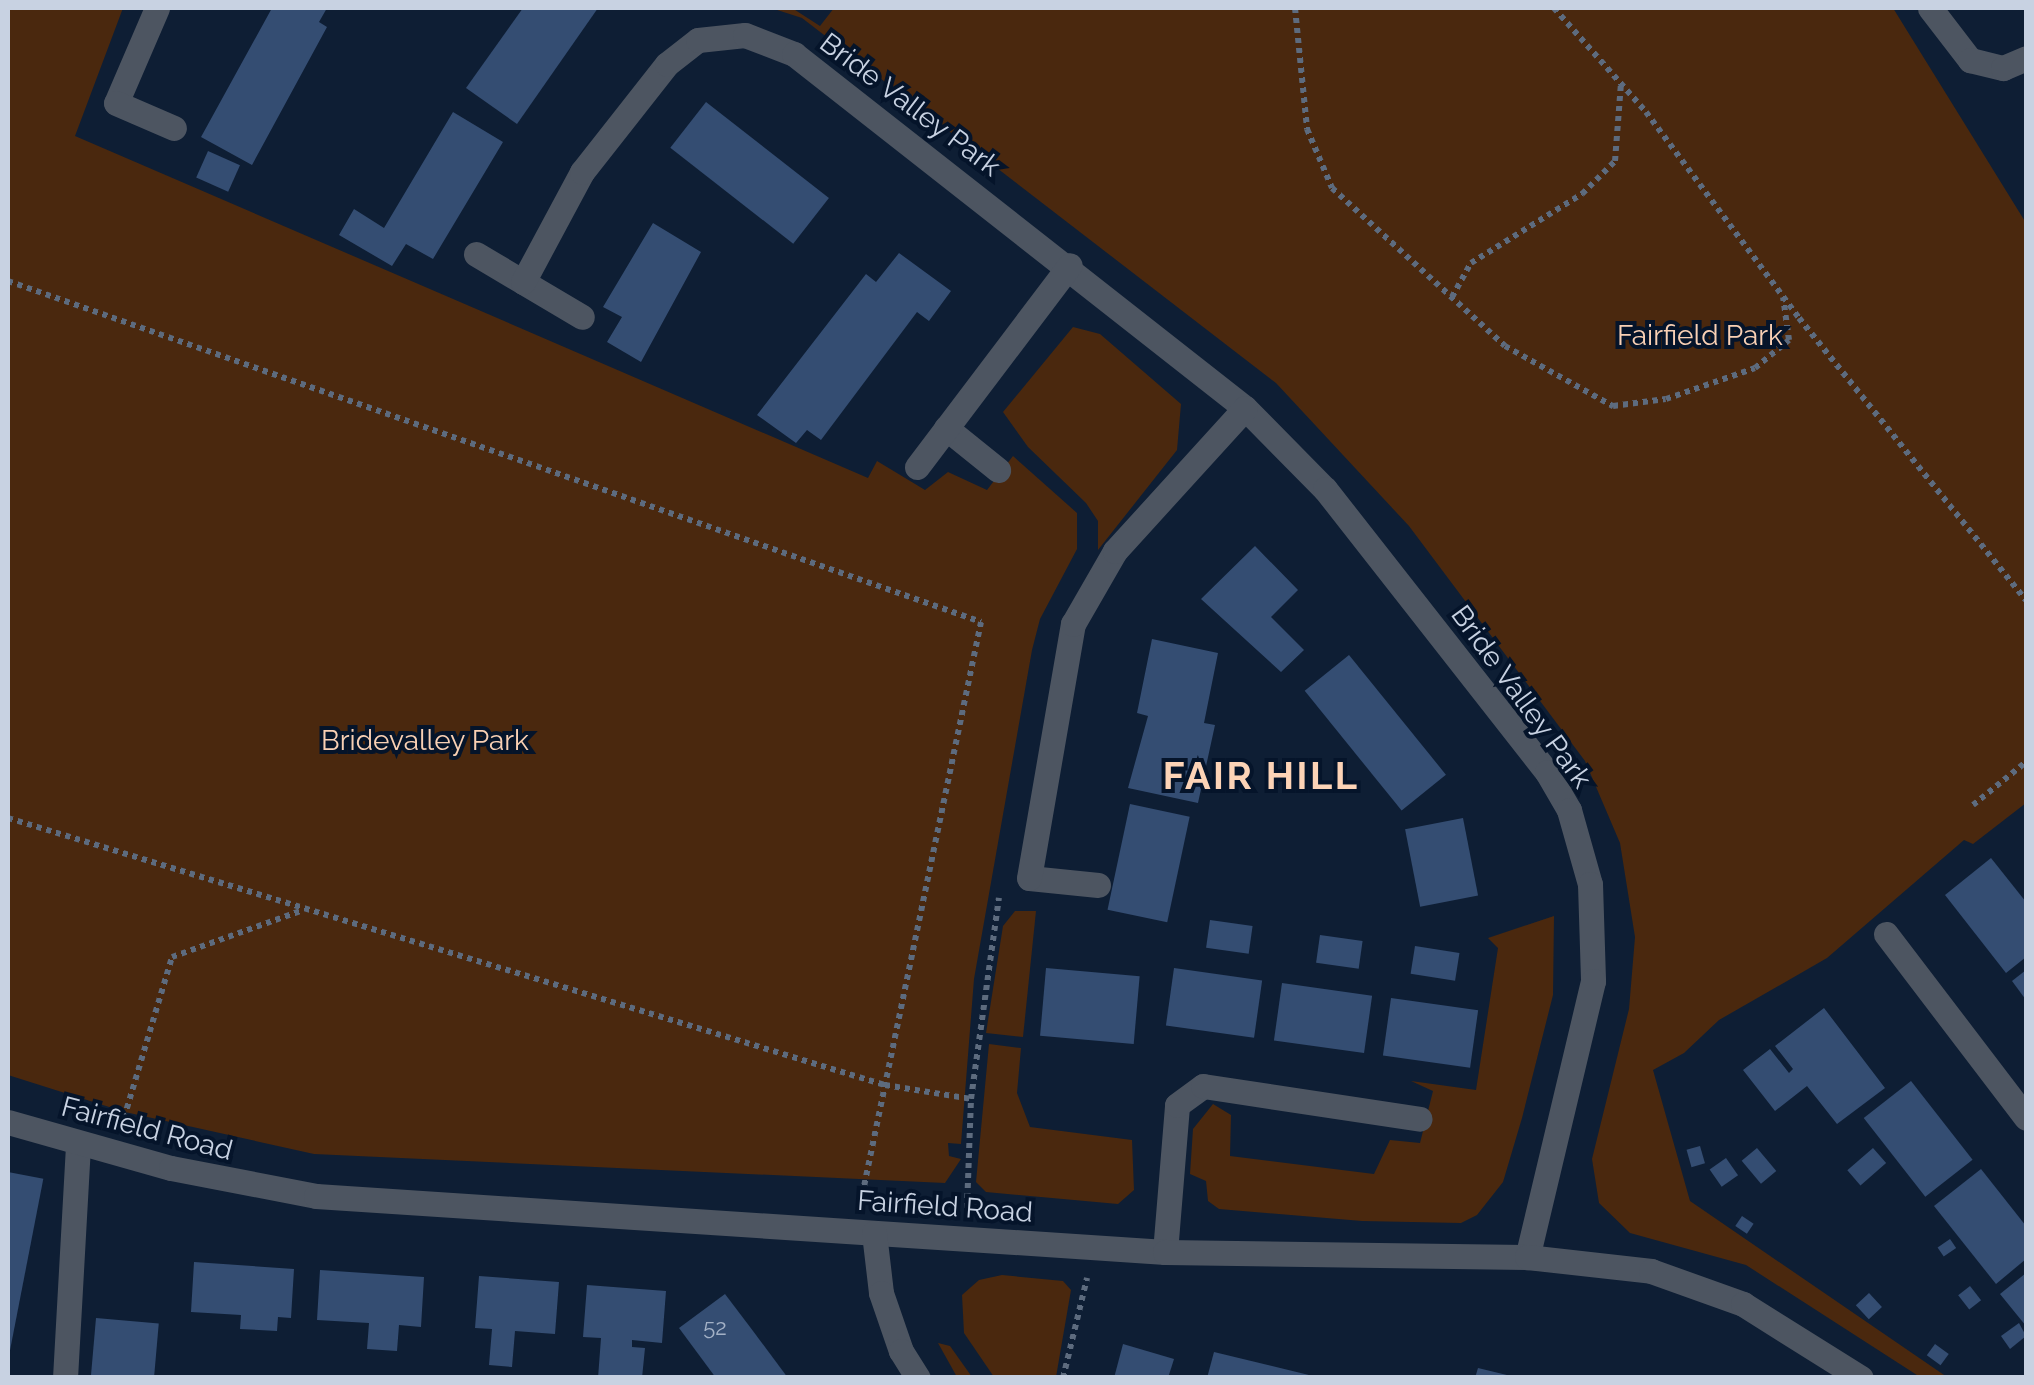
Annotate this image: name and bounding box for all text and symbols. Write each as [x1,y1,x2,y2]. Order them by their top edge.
street label: Bride Valley Park [812,26,1008,184]
park label: Fairfield Park [1617,319,1783,353]
street label: Bride Valley Park [1443,598,1599,796]
park label: Bridevalley Park [321,724,529,758]
district label: FAIR HILL [1163,753,1359,799]
street label: Fairfield Road [58,1090,236,1168]
street label: Fairfield Road [856,1184,1034,1230]
house number: 52 [703,1315,727,1341]

